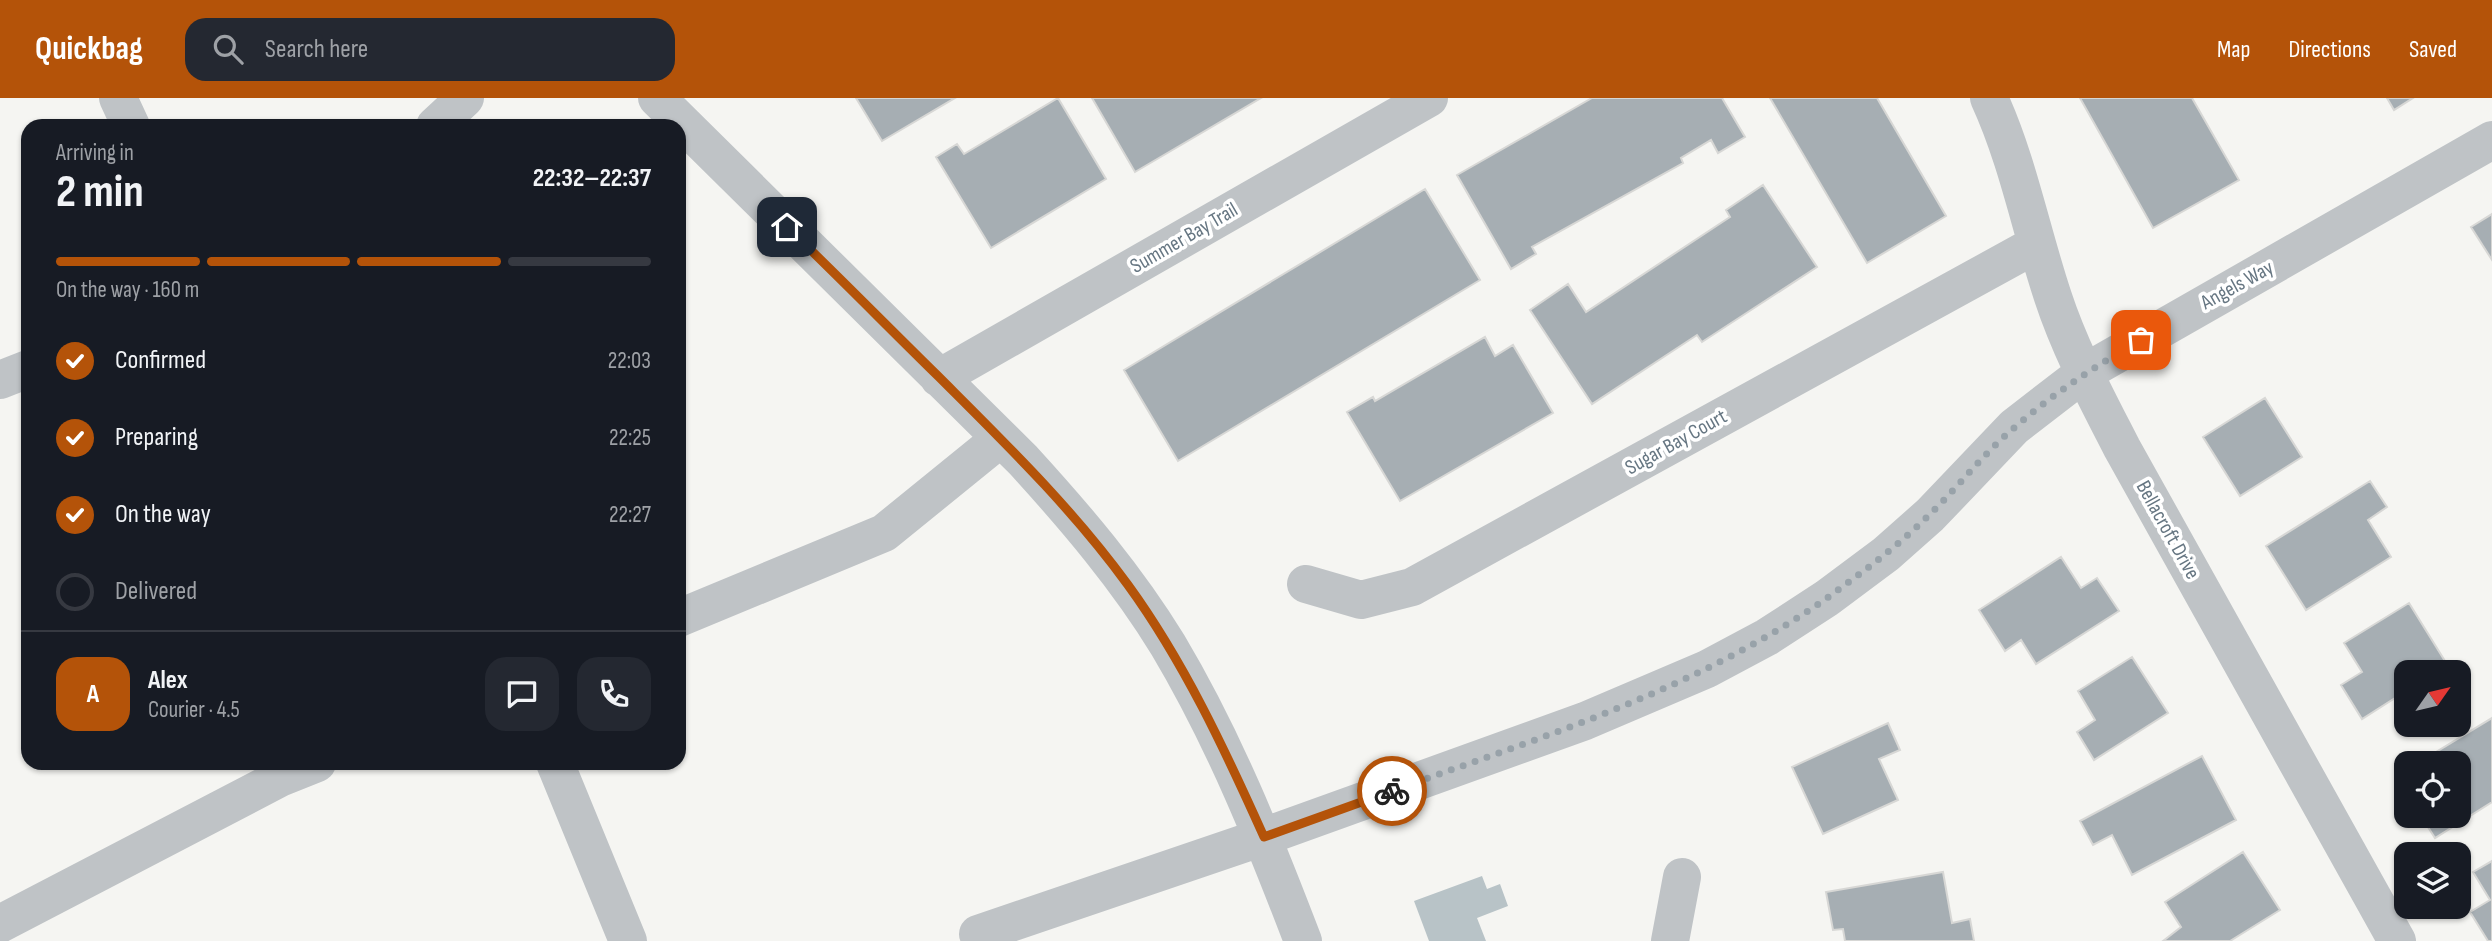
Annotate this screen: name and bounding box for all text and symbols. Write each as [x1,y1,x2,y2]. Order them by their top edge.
search box [185,18,675,81]
text: Quickbag [35,29,143,69]
icon: search [209,30,247,68]
text: Search here [265,34,368,65]
text: Map [2217,35,2250,64]
text: Directions [2288,35,2371,64]
text: Saved [2409,35,2457,64]
text: Arriving in [56,139,134,167]
text: 22:32–22:37 [533,163,651,194]
text: 2 min [56,165,144,220]
pin [757,197,817,257]
street label: Summer Bay Trail [1126,197,1242,279]
icon: home [768,208,806,246]
street label: Angels Way [2195,255,2278,316]
text: On the way · 160 m [56,276,199,304]
pin [2111,310,2171,370]
icon: bag [2122,321,2160,359]
icon: check [56,342,94,380]
text: Confirmed [115,345,206,376]
text: 22:03 [608,347,651,375]
street label: Sugar Bay Court [1621,404,1731,480]
icon: check [56,419,94,457]
text: Preparing [115,422,198,453]
text: 22:25 [609,424,651,452]
street label: Bellacroft Drive [2131,476,2205,584]
icon: check [56,496,94,534]
text: On the way [115,499,211,530]
text: 22:27 [609,501,651,529]
text: Delivered [115,576,197,607]
button: chat [485,657,559,731]
button: phone [577,657,651,731]
north arrow [2394,660,2471,737]
map controls [2394,660,2471,919]
text: Alex [148,665,188,696]
text: A [87,679,99,710]
text: Courier · 4.5 [148,696,240,724]
button: locate [2394,751,2471,828]
courier [1357,756,1427,826]
icon: bike [1373,772,1411,810]
button: layers [2394,842,2471,919]

